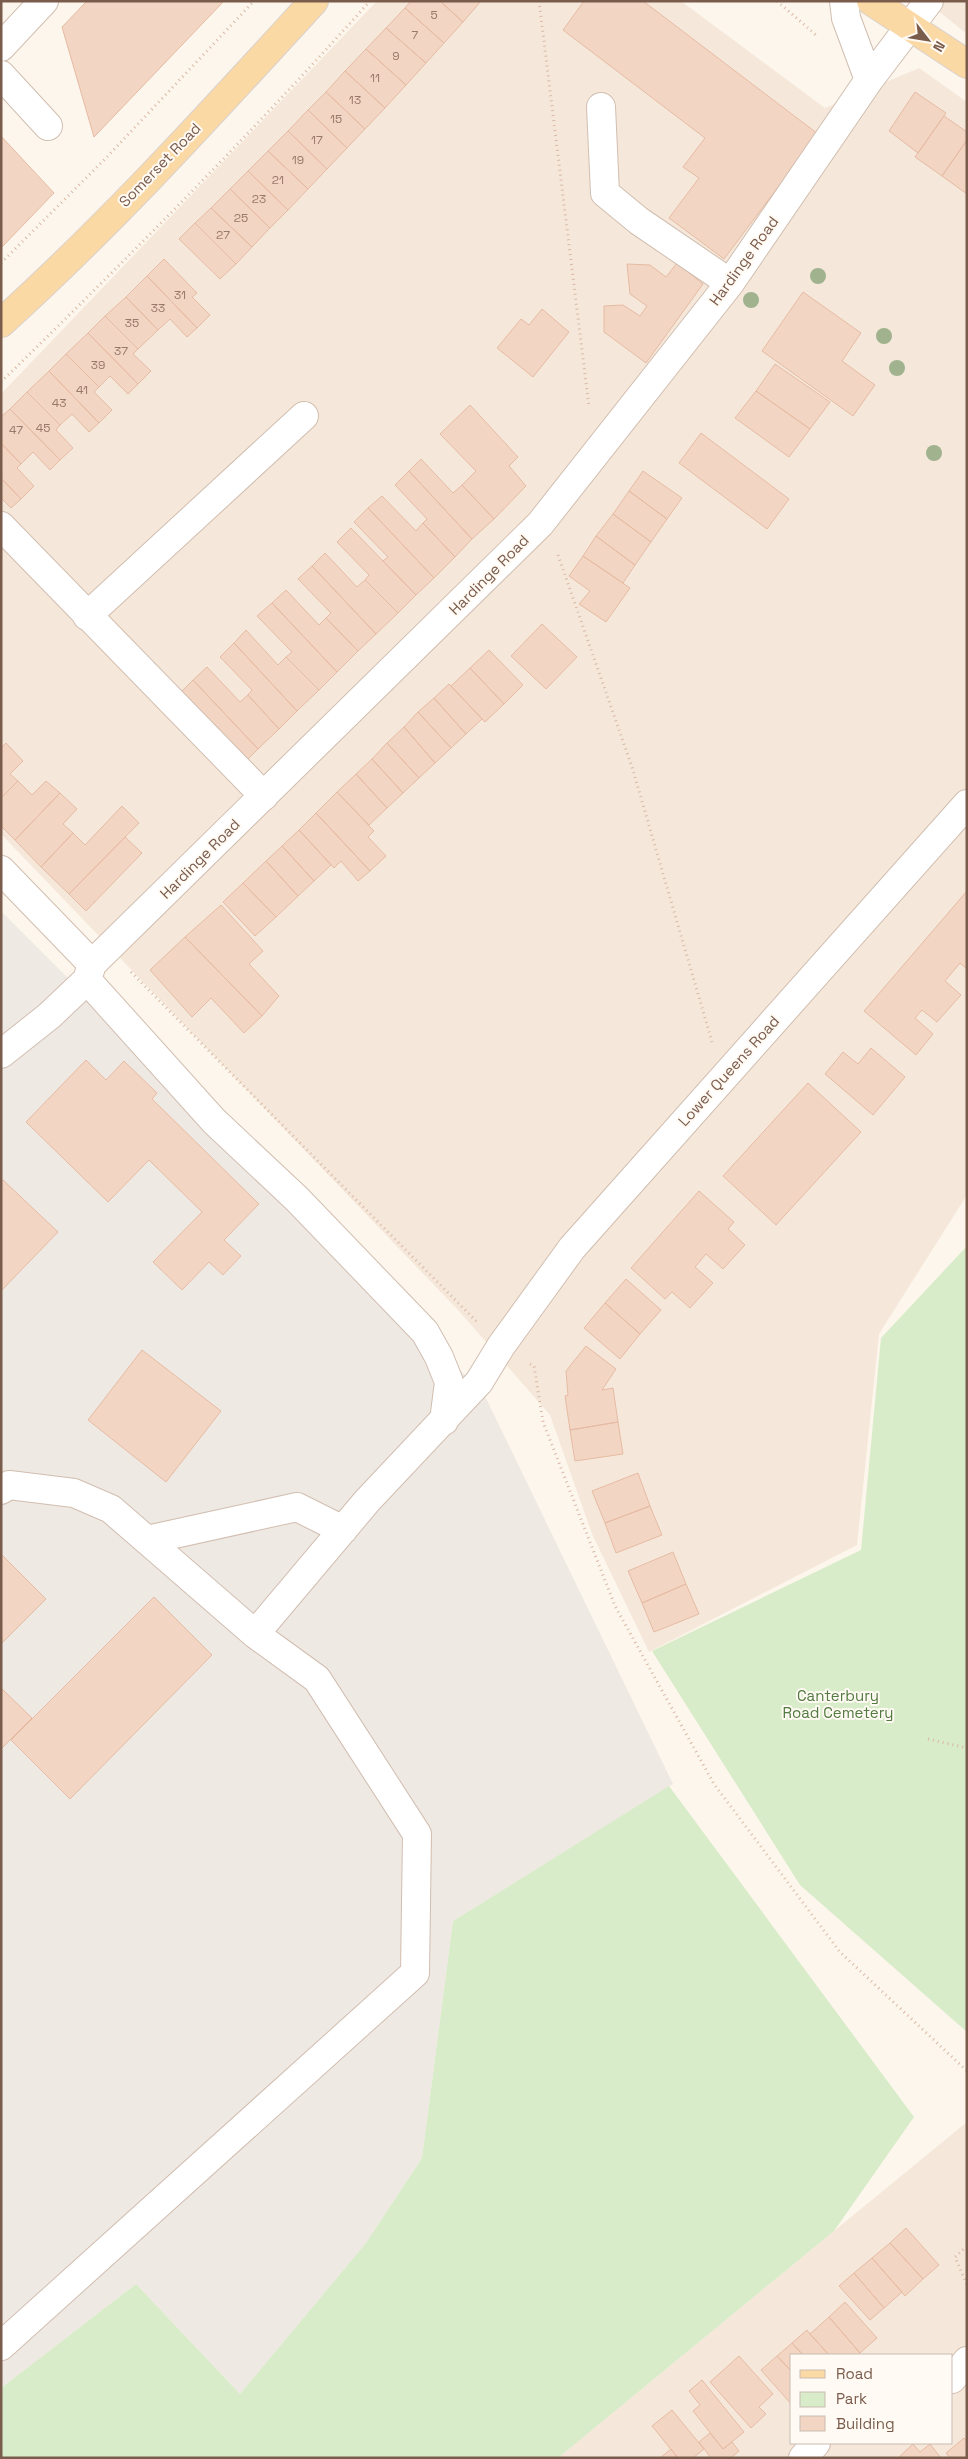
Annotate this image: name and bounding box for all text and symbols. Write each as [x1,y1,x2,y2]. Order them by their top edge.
house number: 5 [430,7,438,23]
north arrow [903,15,953,65]
house number: 7 [412,27,419,43]
text: N [929,38,949,55]
house number: 9 [392,48,400,64]
house number: 11 [370,70,380,86]
house number: 13 [349,92,361,108]
house number: 15 [330,111,342,127]
street label: Somerset Road [115,119,205,211]
house number: 17 [311,132,323,148]
house number: 19 [292,152,304,168]
house number: 21 [272,172,284,188]
house number: 23 [252,191,266,207]
house number: 25 [234,210,248,226]
street label: Hardinge Road [705,212,782,309]
house number: 27 [216,227,230,243]
house number: 31 [174,287,186,303]
house number: 33 [151,300,165,316]
house number: 35 [125,315,139,331]
house number: 37 [114,343,128,359]
house number: 39 [91,357,105,373]
house number: 41 [76,382,88,398]
house number: 43 [52,395,66,411]
house number: 45 [36,420,50,436]
house number: 47 [9,422,23,438]
street label: Hardinge Road [445,531,533,619]
street label: Hardinge Road [156,815,244,903]
street label: Lower Queens Road [674,1011,783,1130]
park label: Canterbury Road Cemetery [782,1686,894,1722]
legend [790,2354,953,2444]
text: Road [836,2364,873,2383]
text: Park [836,2389,867,2408]
text: Building [836,2414,895,2433]

